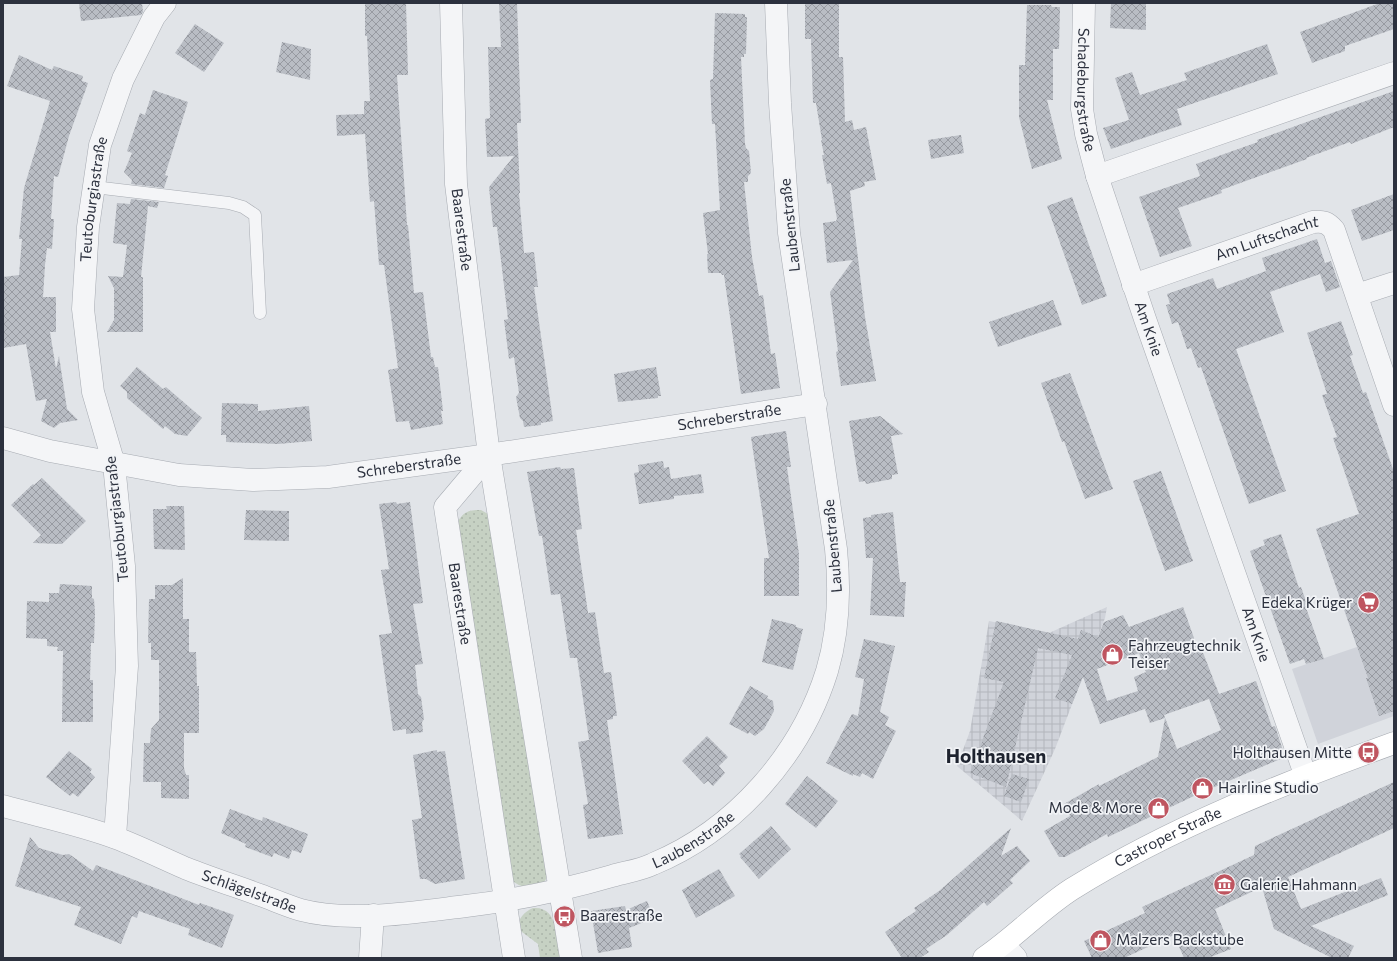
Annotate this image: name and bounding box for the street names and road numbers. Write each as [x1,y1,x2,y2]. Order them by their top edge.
street label: Schadeburgstraße [1074,28,1100,153]
street label: Teutoburgiastraße [76,133,110,262]
street label: Laubenstraße [775,177,803,273]
street label: Baarestraße [449,187,476,272]
street label: Am Luftschacht [1213,212,1319,264]
street label: Am Knie [1132,299,1167,358]
street label: Schreberstraße [676,400,782,433]
street label: Schreberstraße [356,449,462,481]
street label: Teutoburgiastraße [100,455,132,583]
street label: Laubenstraße [819,498,845,594]
street label: Baarestraße [446,561,476,646]
street label: Am Knie [1239,604,1275,664]
street label: Castroper Straße [1111,802,1224,870]
street label: Laubenstraße [649,807,738,871]
street label: Schlägelstraße [199,865,299,916]

